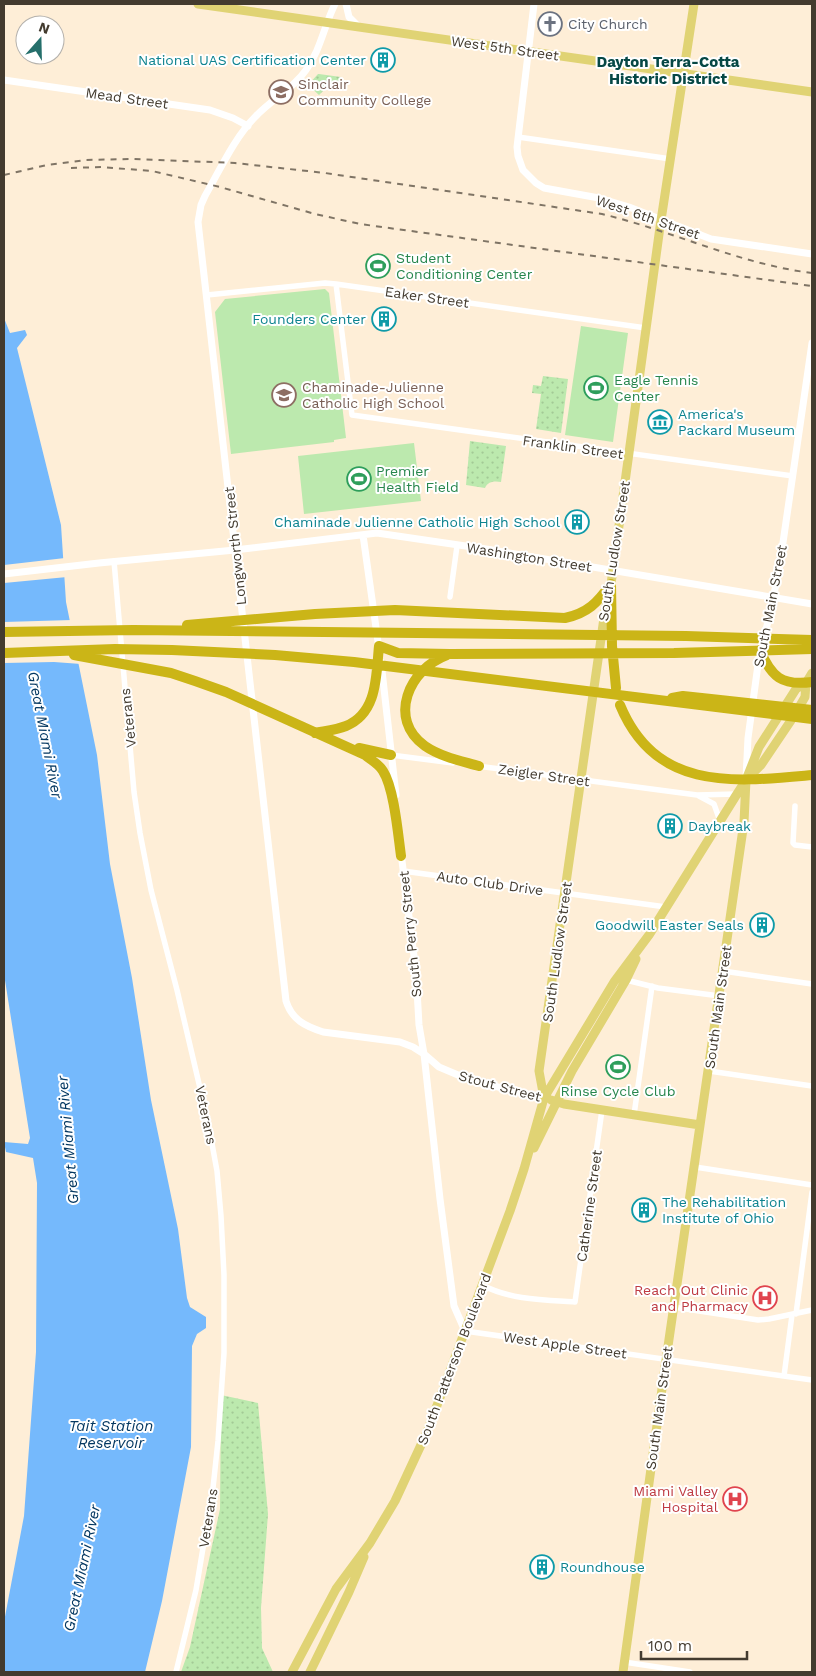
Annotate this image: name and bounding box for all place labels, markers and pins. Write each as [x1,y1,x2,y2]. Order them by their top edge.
church icon: City Church [537,11,563,37]
place label: City Church [568,16,648,32]
building icon: National UAS Certification Center [370,47,396,73]
place label: National UAS Certification Center [138,52,366,68]
place label: Sinclair Community College [298,76,431,108]
school or university icon: Sinclair Community College [268,79,294,105]
place label: Student Conditioning Center [396,250,533,282]
sports icon: Student Conditioning Center [365,253,391,279]
building icon: Founders Center [371,306,397,332]
place label: Founders Center [252,311,366,327]
place label: Eagle Tennis Center [614,372,699,404]
sports icon: Eagle Tennis Center [583,375,609,401]
place label: Chaminade-Julienne Catholic High School [302,379,445,411]
school or university icon: Chaminade-Julienne Catholic High School [271,382,297,408]
place label: America's Packard Museum [678,406,795,438]
museum icon: America's Packard Museum [647,409,673,435]
place label: Premier Health Field [376,463,459,495]
sports icon: Premier Health Field [346,466,372,492]
building icon: Chaminade Julienne Catholic High School [564,509,590,535]
place label: Chaminade Julienne Catholic High School [274,514,561,530]
building icon: Daybreak [657,813,683,839]
place label: Daybreak [688,818,751,834]
building icon: Goodwill Easter Seals [749,912,775,938]
place label: Goodwill Easter Seals [595,917,744,933]
sports icon: Rinse Cycle Club [605,1054,631,1080]
place label: Rinse Cycle Club [561,1083,675,1099]
place label: The Rehabilitation Institute of Ohio [662,1194,786,1226]
building icon: The Rehabilitation Institute of Ohio [631,1197,657,1223]
place label: Reach Out Clinic and Pharmacy [634,1282,749,1314]
hospital icon: Reach Out Clinic and Pharmacy [752,1285,778,1311]
place label: Miami Valley Hospital [633,1483,719,1515]
hospital icon: Miami Valley Hospital [722,1486,748,1512]
building icon: Roundhouse [529,1554,555,1580]
place label: Roundhouse [560,1559,645,1575]

